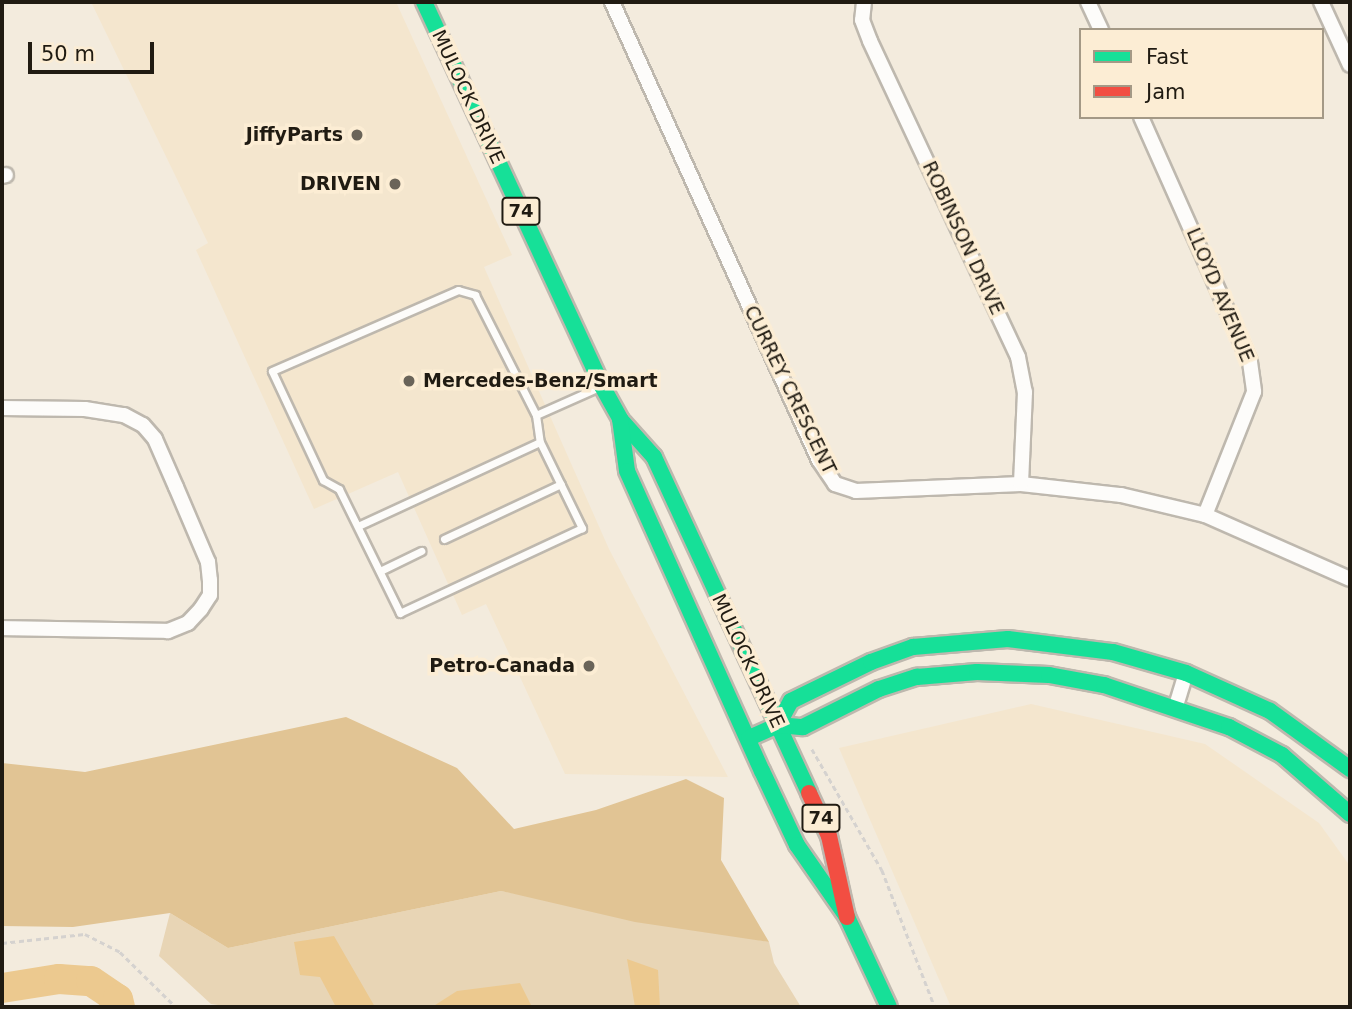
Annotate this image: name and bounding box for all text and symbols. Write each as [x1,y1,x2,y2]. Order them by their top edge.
street label: MULOCK DRIVE [427,26,509,168]
scale bar [32,28,158,72]
legend [1079,28,1324,119]
text: 50 m [41,42,95,66]
text: Fast [1146,45,1188,69]
text: Jam [1146,80,1186,104]
place label: JiffyParts [246,124,343,146]
marker: JiffyParts [349,127,365,143]
street label: ROBINSON DRIVE [917,158,1009,318]
place label: DRIVEN [300,173,381,195]
marker: DRIVEN [387,176,403,192]
road number: 74 [500,196,542,226]
street label: LLOYD AVENUE [1181,224,1259,366]
street label: CURREY CRESCENT [739,302,841,478]
place label: Mercedes-Benz/Smart [423,370,658,392]
marker: Mercedes-Benz/Smart [401,373,417,389]
street label: MULOCK DRIVE [707,590,789,732]
place label: Petro-Canada [429,655,575,677]
marker: Petro-Canada [581,658,597,674]
road number: 74 [800,804,842,832]

